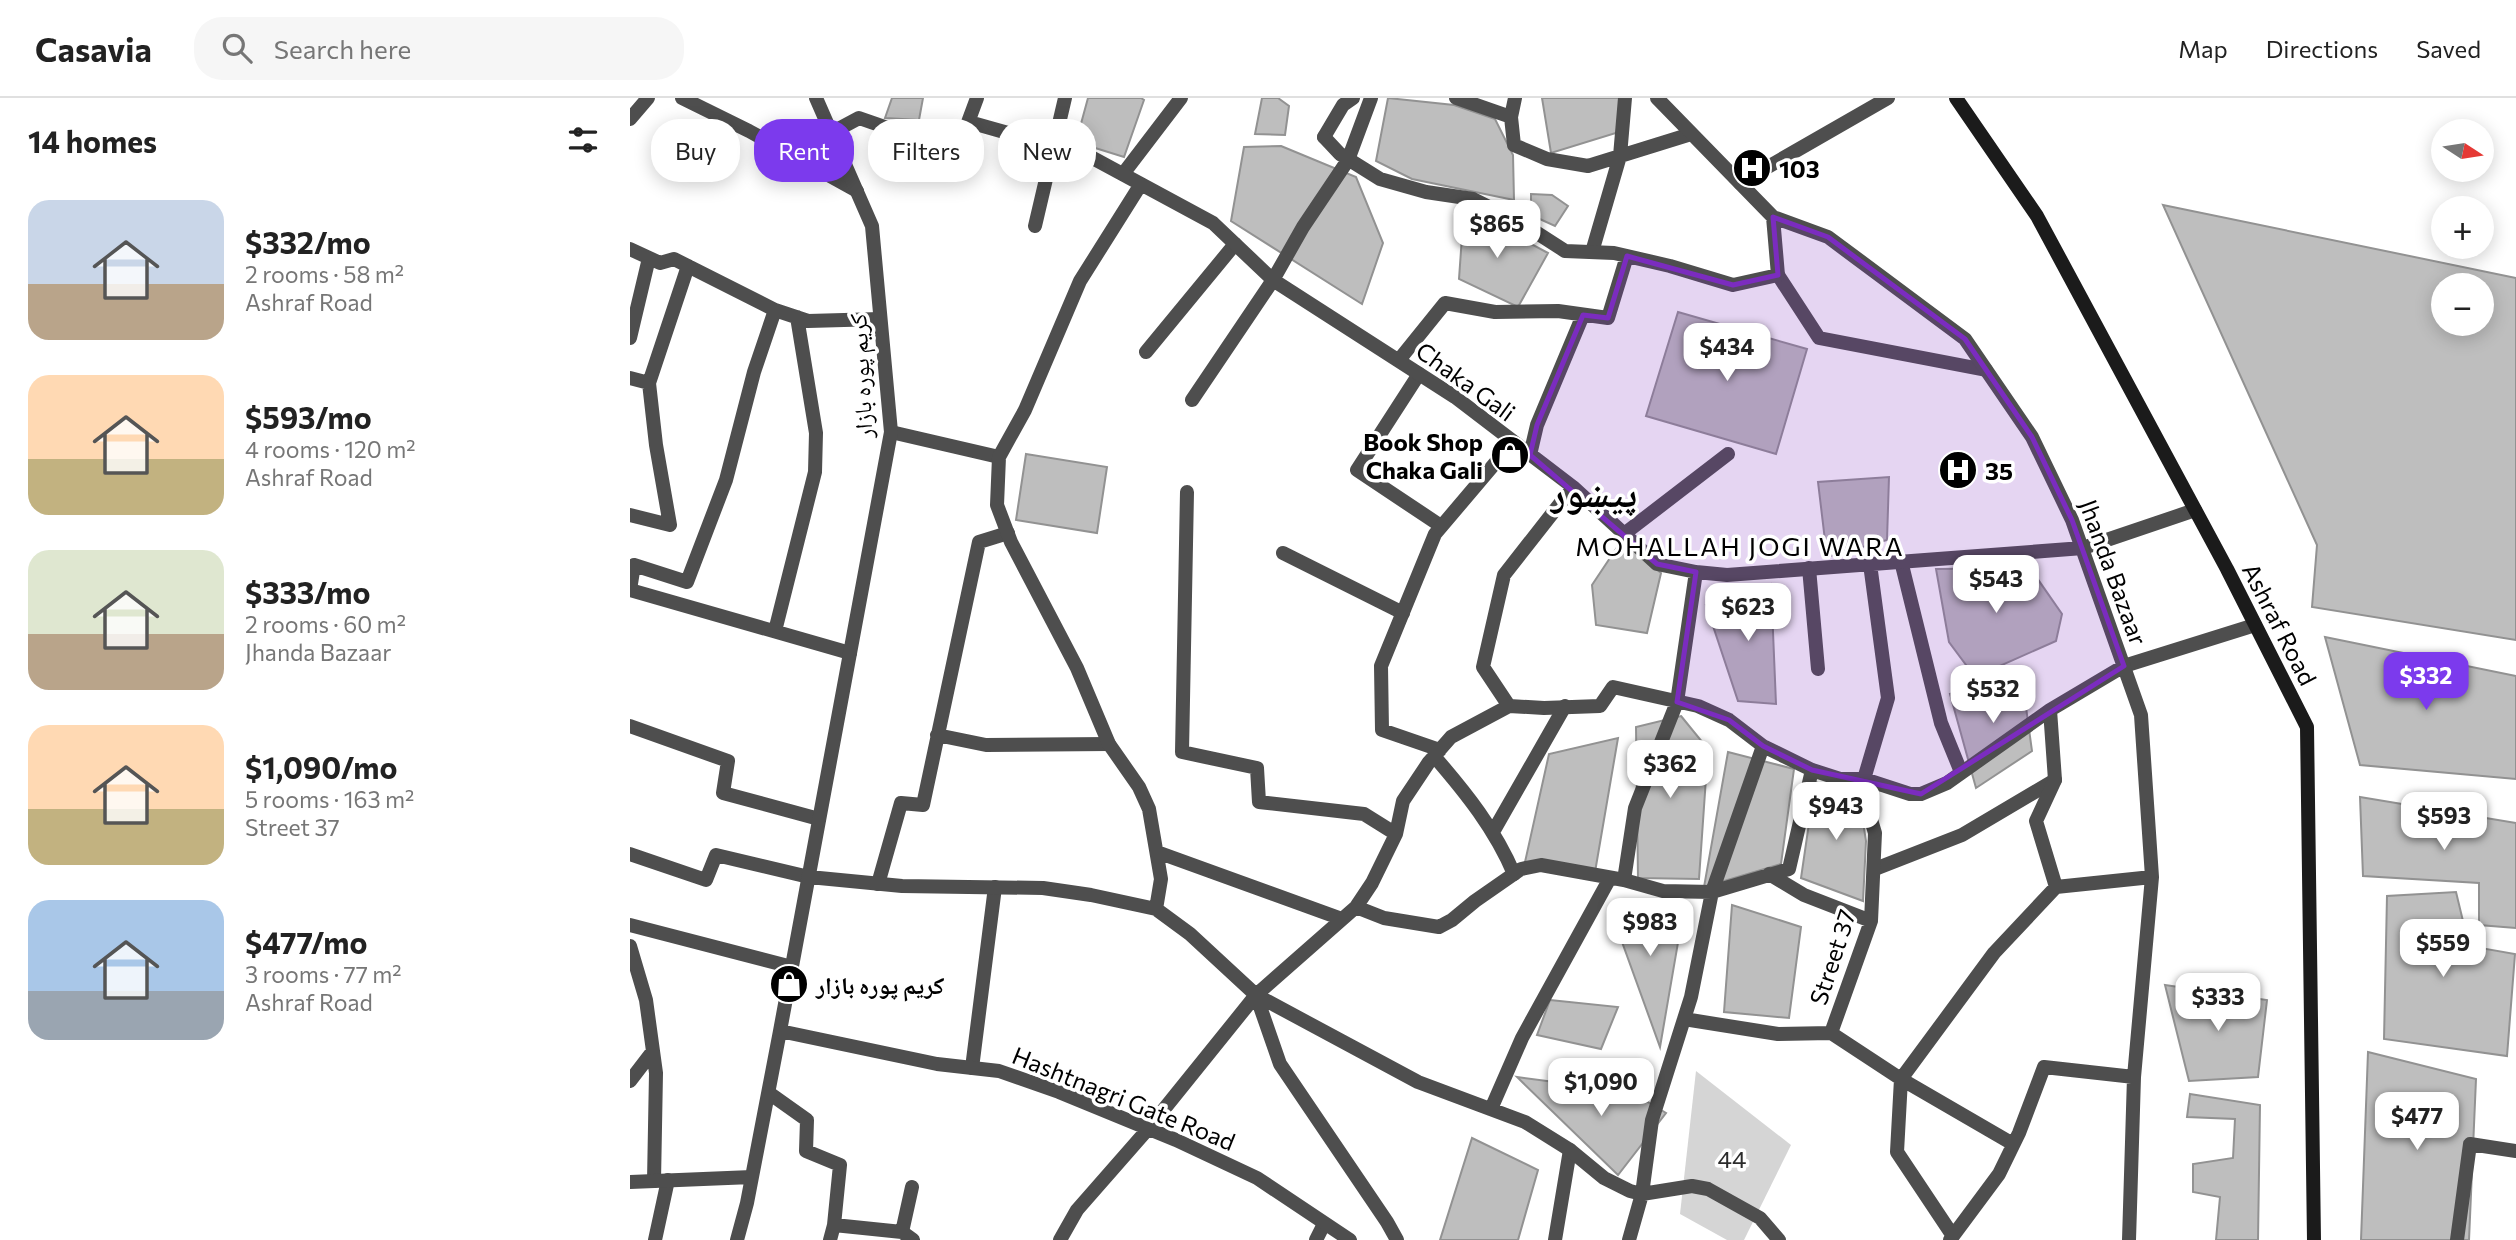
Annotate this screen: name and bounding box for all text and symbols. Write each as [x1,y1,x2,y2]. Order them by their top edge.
search box [194,17,684,80]
text: Casavia [35,28,152,69]
icon: search [218,29,256,67]
text: Search here [274,33,411,64]
text: Map [2178,34,2228,63]
text: Directions [2266,34,2378,63]
text: Saved [2416,34,2481,63]
chip: Buy [651,119,740,182]
chip: Rent [754,119,854,182]
chip: Filters [868,119,984,182]
chip: New [998,119,1096,182]
north arrow [2431,119,2494,182]
map controls [2431,119,2494,336]
icon: filters [564,121,602,159]
text: 14 homes [28,122,157,159]
hospital icon: 103 [1731,147,1773,189]
place label: 103 [1779,154,1820,183]
button: + [2431,196,2494,259]
pin: $865 [1456,200,1538,260]
text: $865 [1469,209,1525,237]
text: $332/mo [245,223,371,260]
icon: home [84,228,168,312]
text: 2 rooms · 58 m² [245,260,404,288]
button: − [2431,273,2494,336]
text: Ashraf Road [245,288,373,316]
street label: کریم پورہ بازار [842,313,881,440]
pin: $434 [1686,324,1768,383]
text: $434 [1700,332,1754,360]
street label: Chaka Gali [1411,335,1521,427]
text: $593/mo [245,398,372,435]
icon: home [84,403,168,487]
place label: Book Shop Chaka Gali [1363,427,1483,484]
shop icon: Book Shop Chaka Gali [1489,434,1531,476]
text: 4 rooms · 120 m² [245,435,416,463]
hospital icon: 35 [1937,449,1979,491]
place label: 35 [1985,456,2013,485]
text: Ashraf Road [245,463,373,491]
district label: پيښور [1549,468,1637,517]
street label: Jhanda Bazaar [2074,495,2154,649]
district label: MOHALLAH JOGI WARA [1575,530,1905,561]
pin: $543 [1955,556,2037,615]
street label: Ashraf Road [2237,558,2323,690]
text: $543 [1969,564,2023,592]
text: $333/mo [245,573,370,610]
icon: home [84,578,168,662]
pin: $623 [1707,584,1789,643]
text: $623 [1721,592,1775,620]
text: 2 rooms · 60 m² [245,610,406,638]
text: Jhanda Bazaar [245,638,391,666]
pin: $332 [2385,652,2467,712]
text: $332 [2400,661,2452,689]
pin: $532 [1952,666,2034,725]
text: $532 [1967,674,2019,702]
pin: $362 [1629,740,1711,800]
text: $1,090/mo [245,748,397,785]
text: $362 [1643,749,1697,777]
icon: home [84,753,168,837]
pin: $943 [1795,782,1877,842]
text: 5 rooms · 163 m² [245,785,414,813]
text: $943 [1809,791,1863,819]
pin: $593 [2403,792,2485,852]
text: $593 [2417,801,2471,829]
text: Street 37 [245,813,340,841]
pin: $983 [1609,898,1691,958]
street label: Street 37 [1803,906,1861,1008]
text: $983 [1623,907,1677,935]
pin: $559 [2402,920,2484,979]
text: $477/mo [245,923,367,960]
icon: home [84,928,168,1012]
text: $559 [2416,928,2470,956]
text: 3 rooms · 77 m² [245,960,402,988]
shop icon: کریم پورہ بازار [768,963,810,1005]
place label: کریم پورہ بازار [815,970,945,1002]
pin: $333 [2177,974,2259,1033]
text: $333 [2191,982,2245,1010]
text: Ashraf Road [245,988,373,1016]
street label: Hashtnagri Gate Road [1008,1040,1240,1156]
pin: $1,090 [1544,1058,1658,1118]
text: $1,090 [1564,1067,1638,1095]
pin: $477 [2376,1093,2458,1152]
text: $477 [2391,1101,2443,1129]
park label: 44 [1718,1144,1746,1173]

